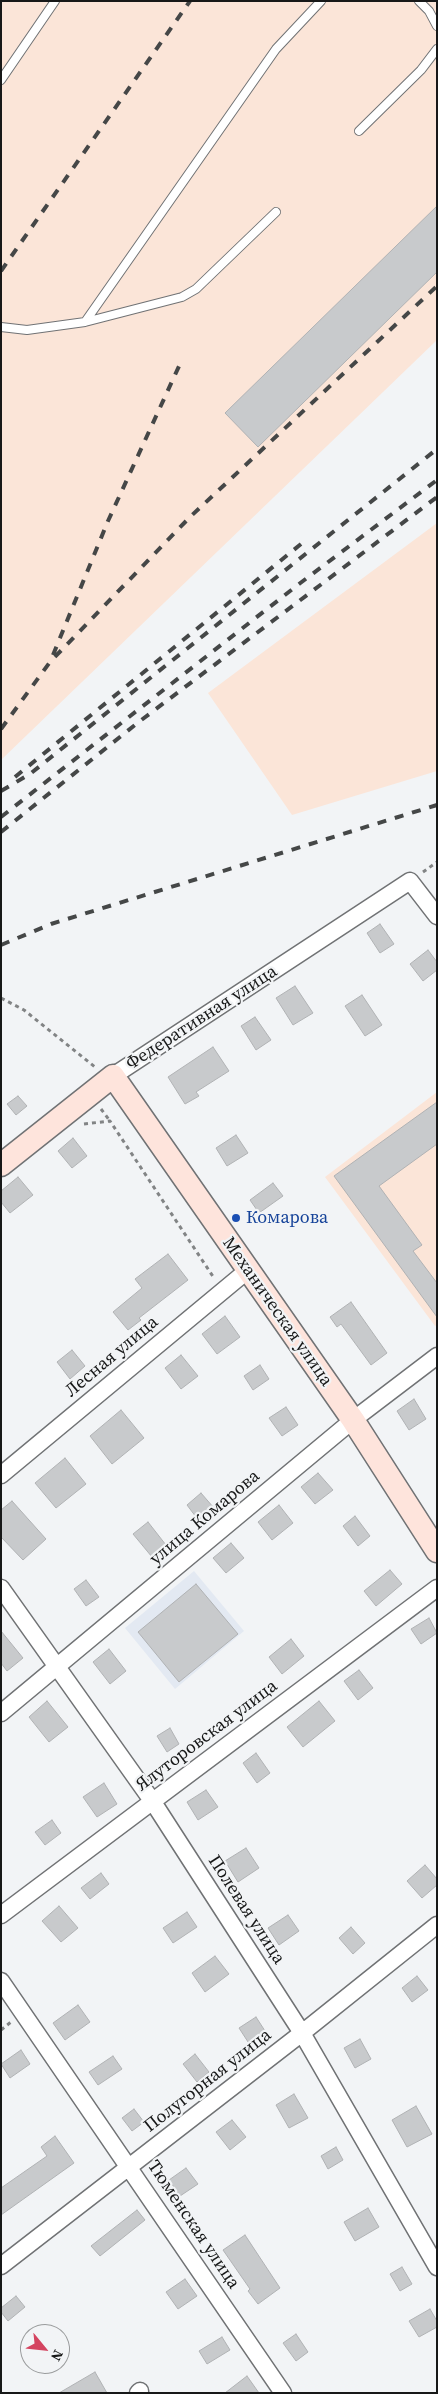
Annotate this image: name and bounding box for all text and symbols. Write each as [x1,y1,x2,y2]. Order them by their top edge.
street label: Федеративная улица [122,961,282,1075]
place label: Комарова [246,1207,328,1229]
marker: Комарова [230,1212,242,1224]
street label: Механическая улица [217,1233,337,1391]
street label: Лесная улица [61,1312,163,1402]
street label: улица Комарова [146,1466,264,1570]
street label: Ялуторовская улица [132,1676,282,1796]
street label: Полевая улица [203,1852,289,1968]
street label: Полугорная улица [140,2025,276,2137]
street label: Тюменская улица [142,2157,244,2293]
north arrow [20,2324,70,2374]
text: N [46,2346,69,2365]

